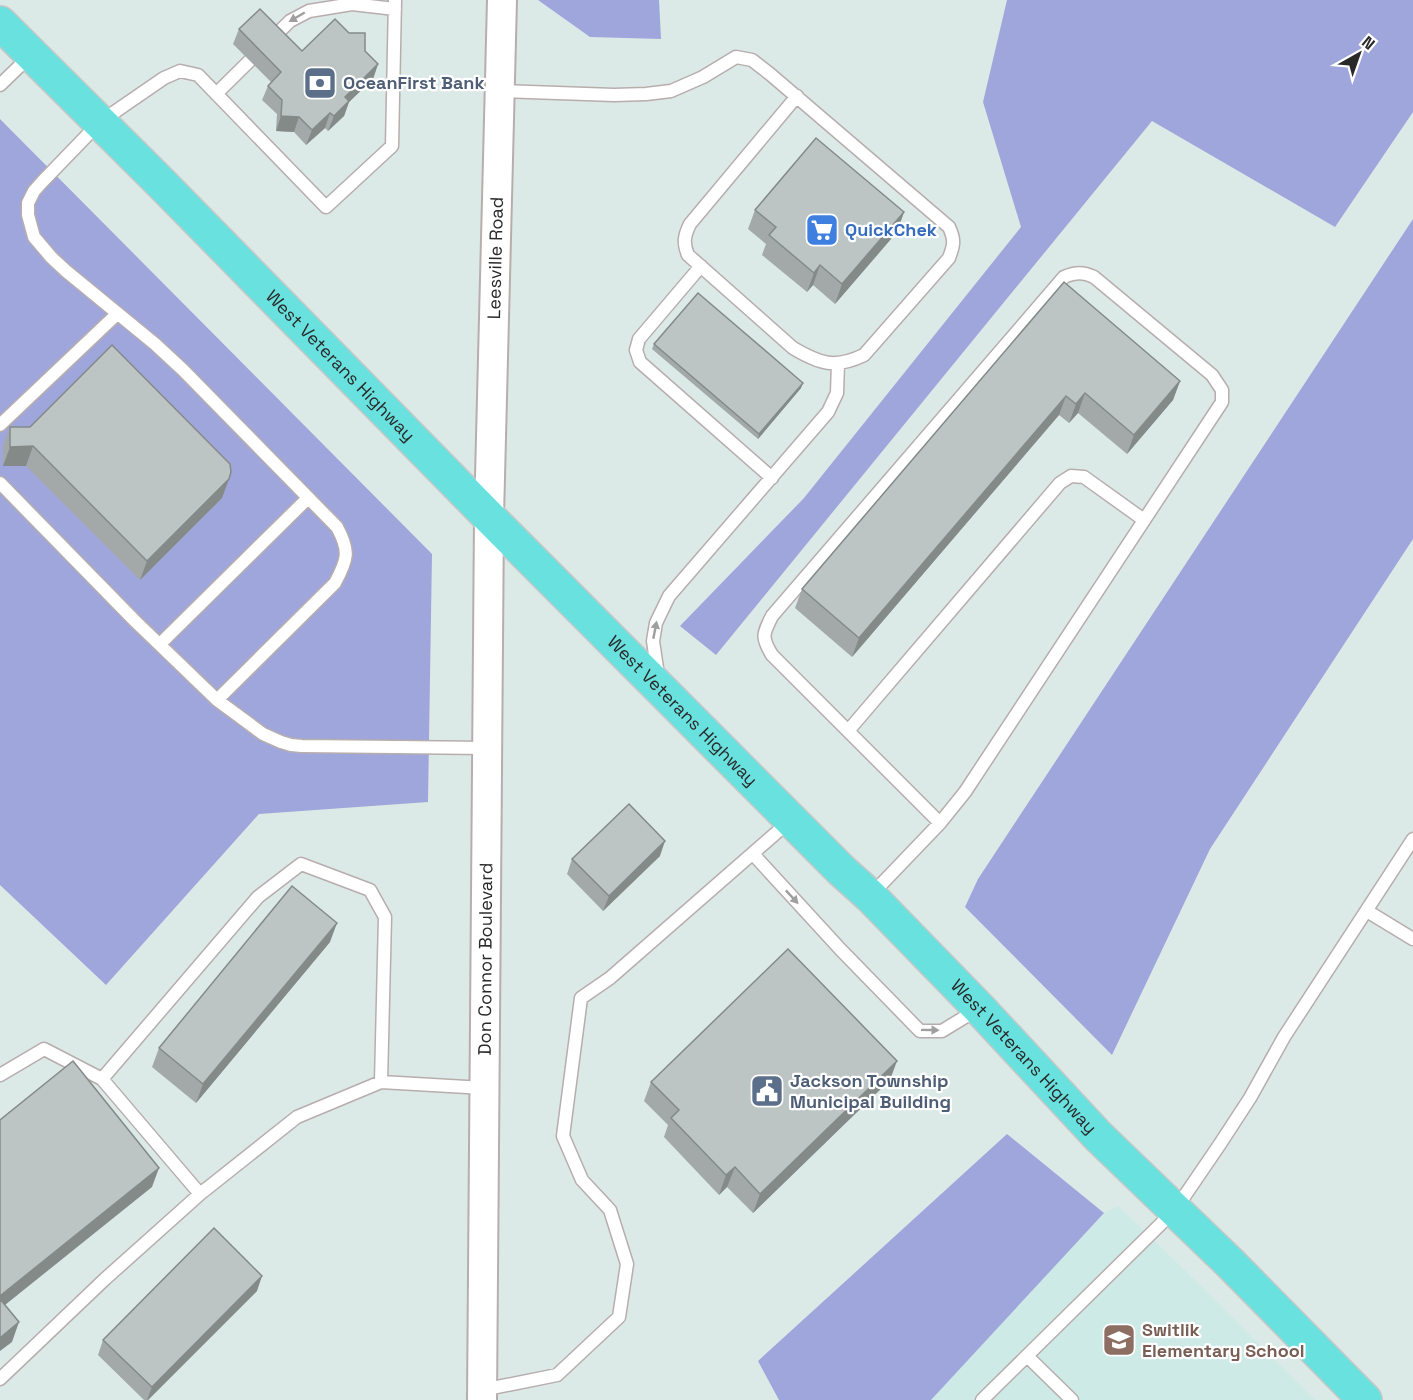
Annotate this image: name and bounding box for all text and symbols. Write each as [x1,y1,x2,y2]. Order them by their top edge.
one-way arrow [289,12,305,23]
north arrow [1329,24,1389,84]
text: N [1357,31,1379,54]
bank icon: OceanFirst Bank [302,65,338,101]
place label: OceanFirst Bank [343,71,485,94]
street label: Leesville Road [482,196,508,320]
supermarket icon: QuickChek [804,212,840,248]
place label: QuickChek [845,218,937,241]
street label: West Veterans Highway [261,285,420,446]
one-way arrow [651,621,660,640]
street label: West Veterans Highway [603,630,763,791]
street label: Don Connor Boulevard [473,863,497,1055]
one-way arrow [785,889,799,904]
street label: West Veterans Highway [946,974,1102,1139]
one-way arrow [921,1026,940,1035]
place label: Jackson Township Municipal Building [790,1069,951,1113]
public building icon: Jackson Township Municipal Building [749,1073,785,1109]
place label: Switlik Elementary School [1142,1318,1305,1362]
school or university icon: Switlik Elementary School [1101,1322,1137,1358]

